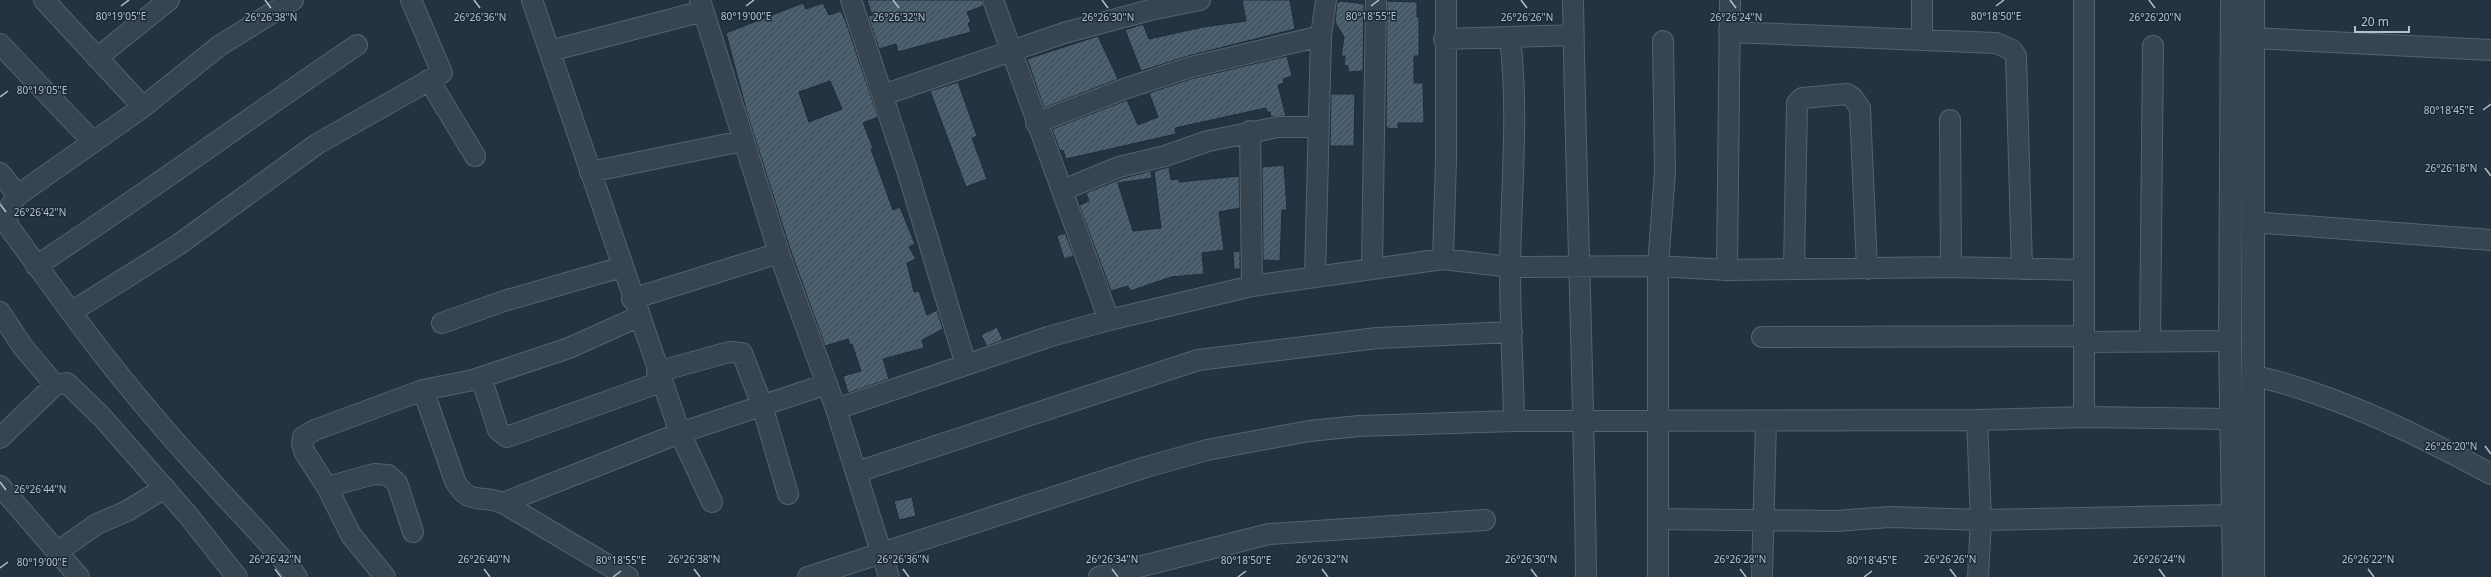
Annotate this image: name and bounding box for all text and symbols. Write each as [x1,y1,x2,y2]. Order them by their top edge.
scale bar [2355,8,2409,34]
text: 80°19'05"E [96,9,146,23]
text: 80°19'00"E [721,9,771,23]
text: 80°18'55"E [1346,9,1396,23]
text: 80°18'50"E [1971,9,2021,23]
text: 26°26'38"N [245,10,297,24]
text: 26°26'36"N [454,10,506,24]
text: 26°26'32"N [873,10,925,24]
text: 26°26'30"N [1082,10,1134,24]
text: 26°26'26"N [1501,10,1553,24]
text: 26°26'24"N [1710,10,1762,24]
text: 26°26'20"N [2129,10,2181,24]
text: 20 m [2361,13,2389,30]
text: 80°19'05"E [17,83,67,97]
text: 80°18'45"E [2424,103,2474,117]
text: 26°26'18"N [2425,161,2477,175]
text: 26°26'42"N [14,205,66,219]
text: 26°26'20"N [2425,439,2477,453]
text: 26°26'44"N [14,482,66,496]
text: 26°26'42"N [249,552,301,566]
text: 26°26'40"N [458,552,510,566]
text: 26°26'38"N [668,552,720,566]
text: 26°26'36"N [877,552,929,566]
text: 26°26'34"N [1086,552,1138,566]
text: 26°26'32"N [1296,552,1348,566]
text: 26°26'30"N [1505,552,1557,566]
text: 26°26'28"N [1714,552,1766,566]
text: 26°26'26"N [1924,552,1976,566]
text: 26°26'24"N [2133,552,2185,566]
text: 26°26'22"N [2342,552,2394,566]
text: 80°18'55"E [596,553,646,567]
text: 80°18'50"E [1221,553,1271,567]
text: 80°18'45"E [1847,553,1897,567]
text: 80°19'00"E [17,555,67,569]

